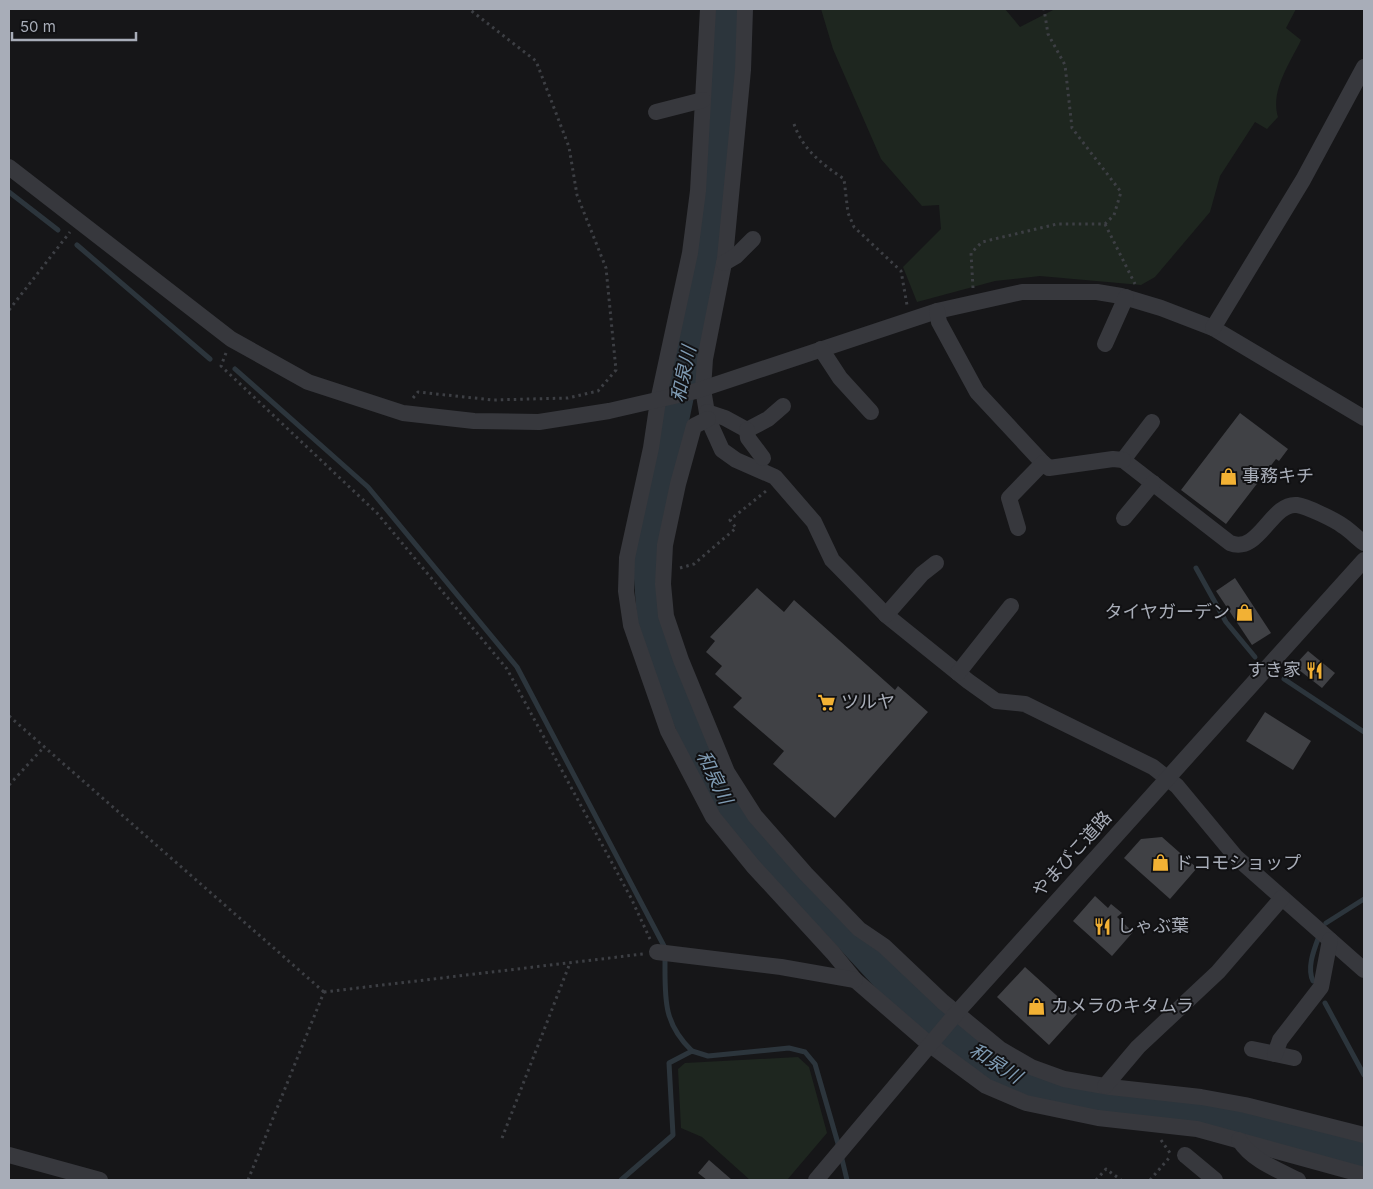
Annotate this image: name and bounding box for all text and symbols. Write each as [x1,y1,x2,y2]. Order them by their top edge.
scale bar [12,10,136,42]
text: 50 m [20,17,56,36]
water label: 和泉川 [666,342,701,404]
place label: 事務キチ [1242,465,1314,486]
shop icon: 事務キチ [1218,466,1238,486]
place label: タイヤガーデン [1105,601,1230,622]
shop icon: タイヤガーデン [1234,602,1254,622]
place label: すき家 [1247,659,1301,680]
restaurant icon: すき家 [1305,660,1325,680]
place label: ツルヤ [841,691,895,712]
supermarket icon: ツルヤ [817,692,837,712]
water label: 和泉川 [692,747,738,810]
street label: やまびこ道路 [1028,807,1116,901]
place label: ドコモショップ [1175,852,1301,873]
shop icon: ドコモショップ [1151,853,1171,873]
place label: しゃぶ葉 [1117,915,1189,936]
restaurant icon: しゃぶ葉 [1093,916,1113,936]
place label: カメラのキタムラ [1051,995,1194,1016]
shop icon: カメラのキタムラ [1027,996,1047,1016]
water label: 和泉川 [965,1039,1028,1089]

